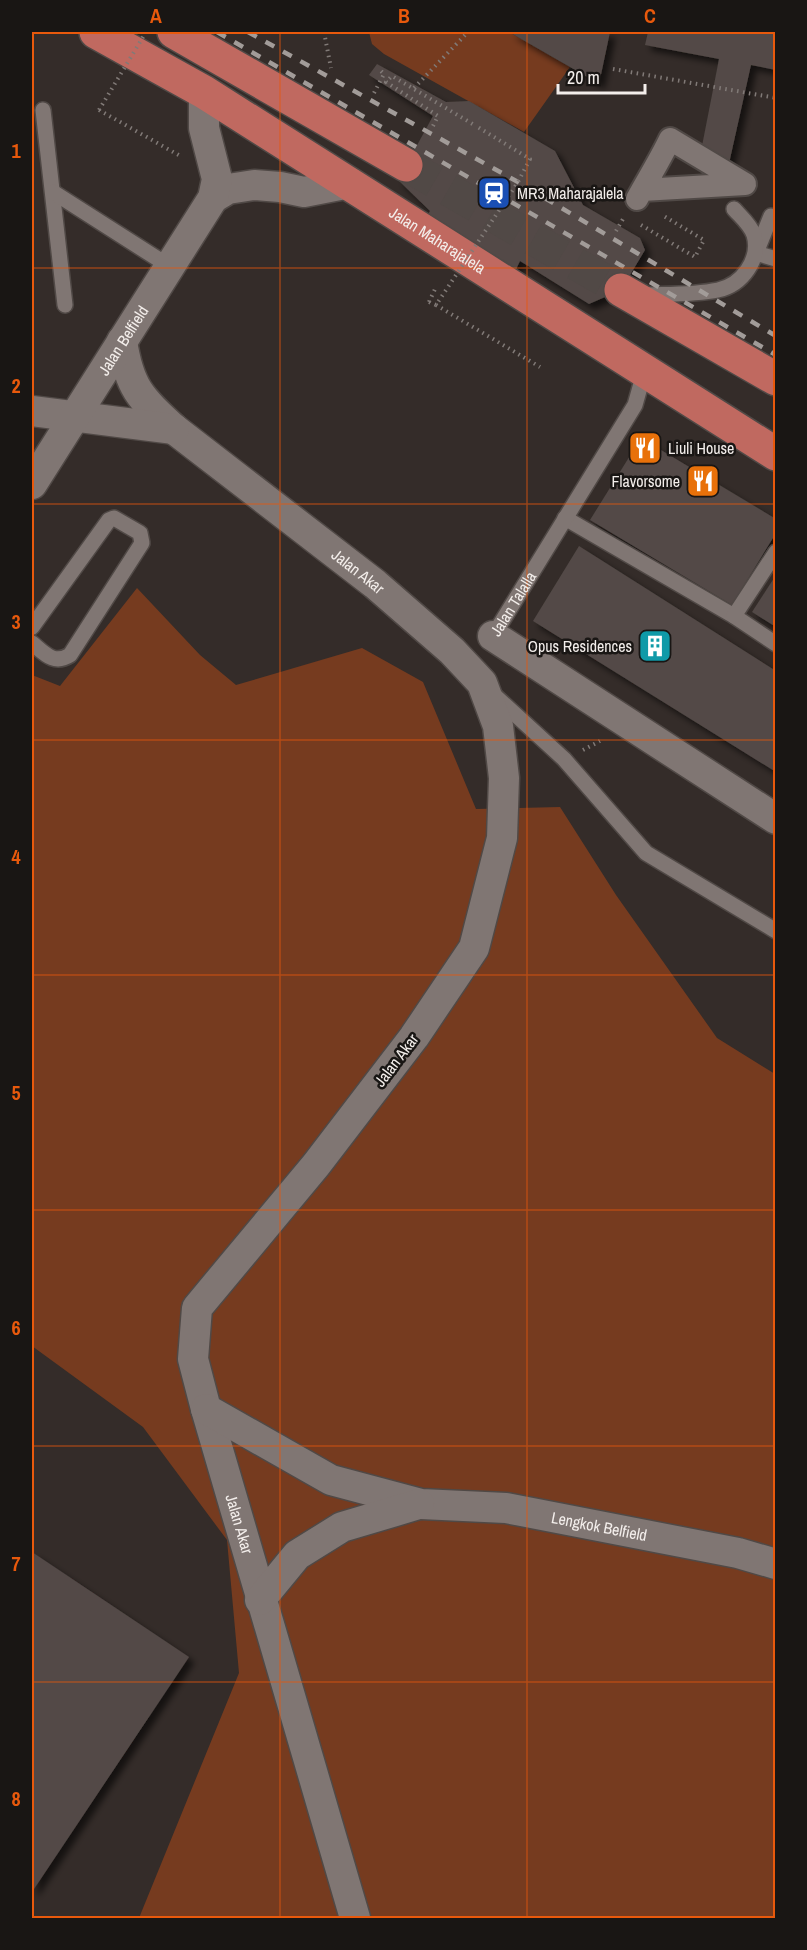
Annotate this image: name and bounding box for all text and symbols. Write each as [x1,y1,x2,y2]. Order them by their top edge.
text: A [150,2,162,29]
text: B [398,2,410,29]
text: C [644,2,656,29]
scale bar [558,57,645,95]
text: 20 m [567,65,600,90]
text: 1 [11,137,21,164]
station icon: MR3 Maharajalela [476,175,512,211]
place label: MR3 Maharajalela [517,182,624,204]
street label: Jalan Maharajalela [385,201,491,279]
street label: Jalan Belfield [93,301,153,380]
text: 2 [11,372,21,399]
restaurant icon: Liuli House [627,430,663,466]
place label: Liuli House [668,437,734,459]
restaurant icon: Flavorsome [685,463,721,499]
place label: Flavorsome [611,470,680,492]
street label: Jalan Akar [327,544,390,599]
street label: Jalan Talalla [485,566,542,640]
text: 3 [11,608,21,635]
building icon: Opus Residences [637,628,673,664]
place label: Opus Residences [528,635,632,657]
text: 4 [11,843,21,870]
street label: Jalan Akar [369,1028,424,1091]
text: 5 [11,1079,21,1106]
text: 6 [11,1314,21,1341]
street label: Jalan Akar [220,1491,259,1557]
street label: Lengkok Belfield [550,1506,649,1546]
text: 7 [11,1550,21,1577]
text: 8 [11,1785,21,1812]

